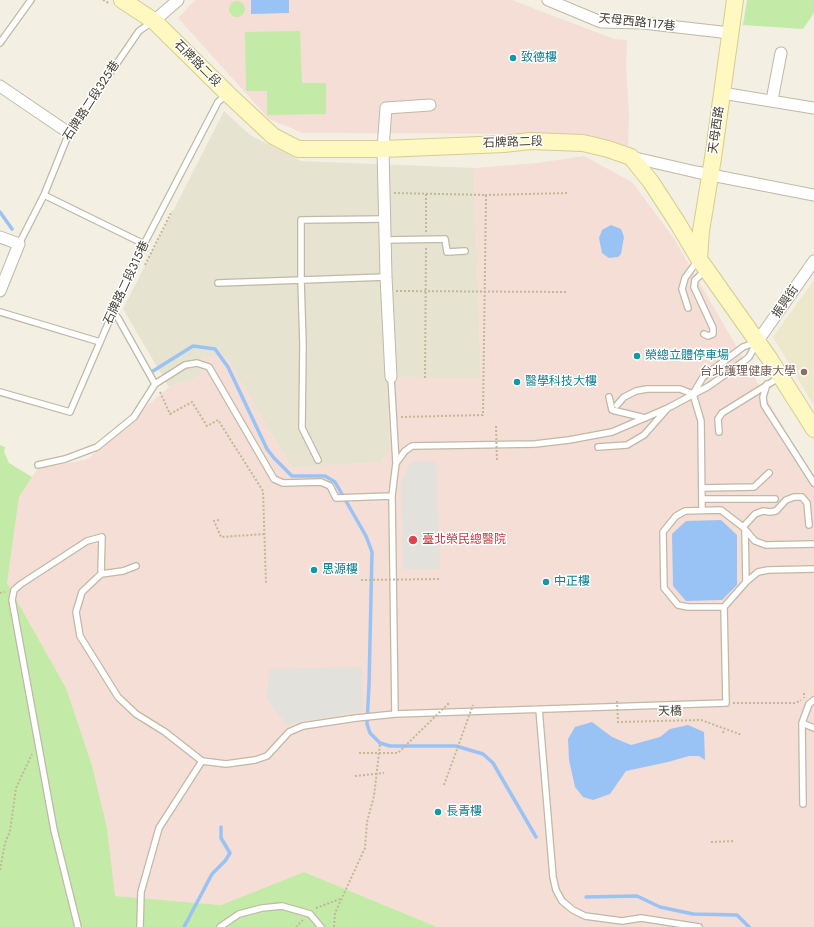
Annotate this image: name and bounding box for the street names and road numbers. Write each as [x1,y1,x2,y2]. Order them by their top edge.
street label: 天母西路117巷 [598,12,676,34]
street label: 石牌路二段 [171,38,223,90]
street label: 石牌路二段325巷 [61,58,123,144]
street label: 天母西路 [707,105,727,155]
street label: 石牌路二段 [483,135,543,151]
street label: 石牌路二段315巷 [101,239,153,327]
street label: 振興街 [770,283,802,321]
street label: 天橋 [658,705,682,719]

